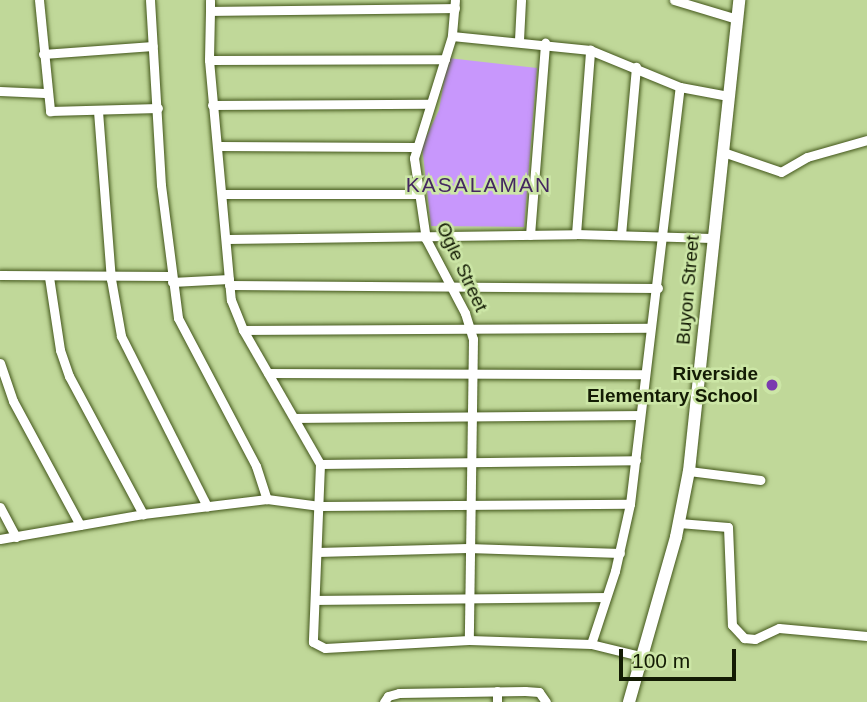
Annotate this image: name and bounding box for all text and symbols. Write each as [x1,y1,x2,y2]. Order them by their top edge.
district label: KASALAMAN [407,172,551,198]
street label: Ogle Street [431,219,493,315]
street label: Buyon Street [672,234,704,346]
place label: Riverside Elementary School [587,363,758,407]
marker: Riverside Elementary School [764,377,780,393]
scale bar [622,636,739,680]
text: 100 m [632,649,690,672]

